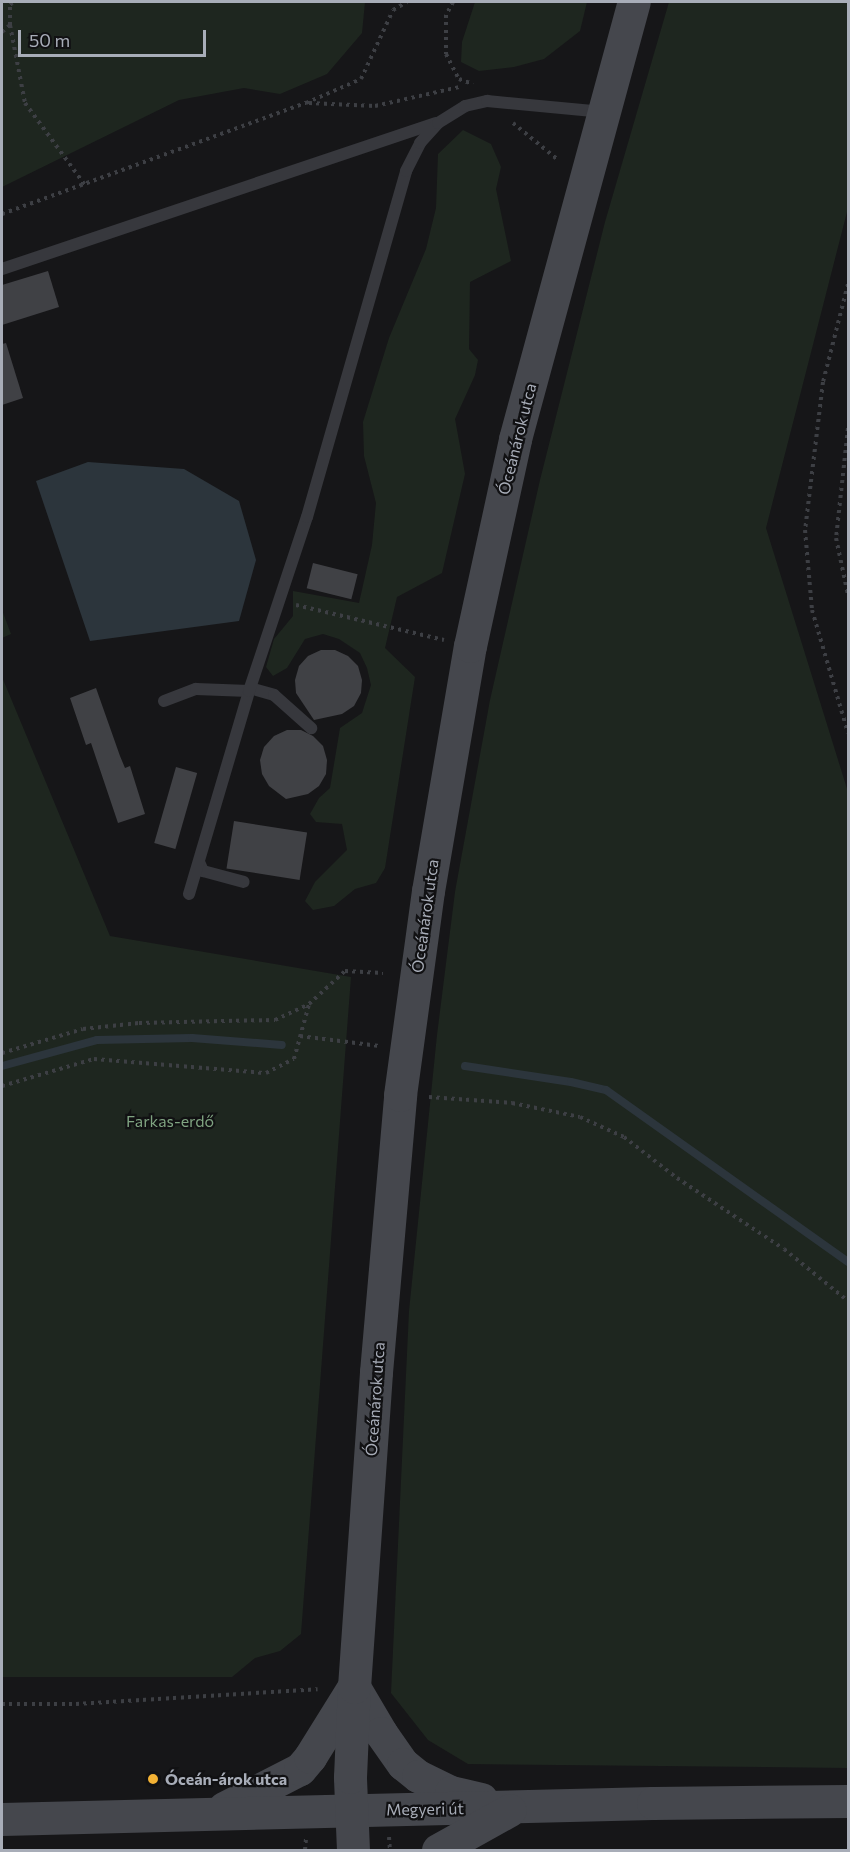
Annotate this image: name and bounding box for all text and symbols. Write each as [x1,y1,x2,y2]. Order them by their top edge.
scale bar [21,18,208,56]
text: 50 m [29,29,70,51]
street label: Óceánárok utca [494,381,540,497]
street label: Óceánárok utca [408,858,442,974]
park label: Farkas-erdő [126,1111,214,1131]
street label: Óceánárok utca [361,1341,389,1457]
place label: Óceán-árok utca [165,1769,287,1789]
marker: Óceán-árok utca [146,1772,160,1786]
street label: Megyeri út [386,1799,464,1819]

